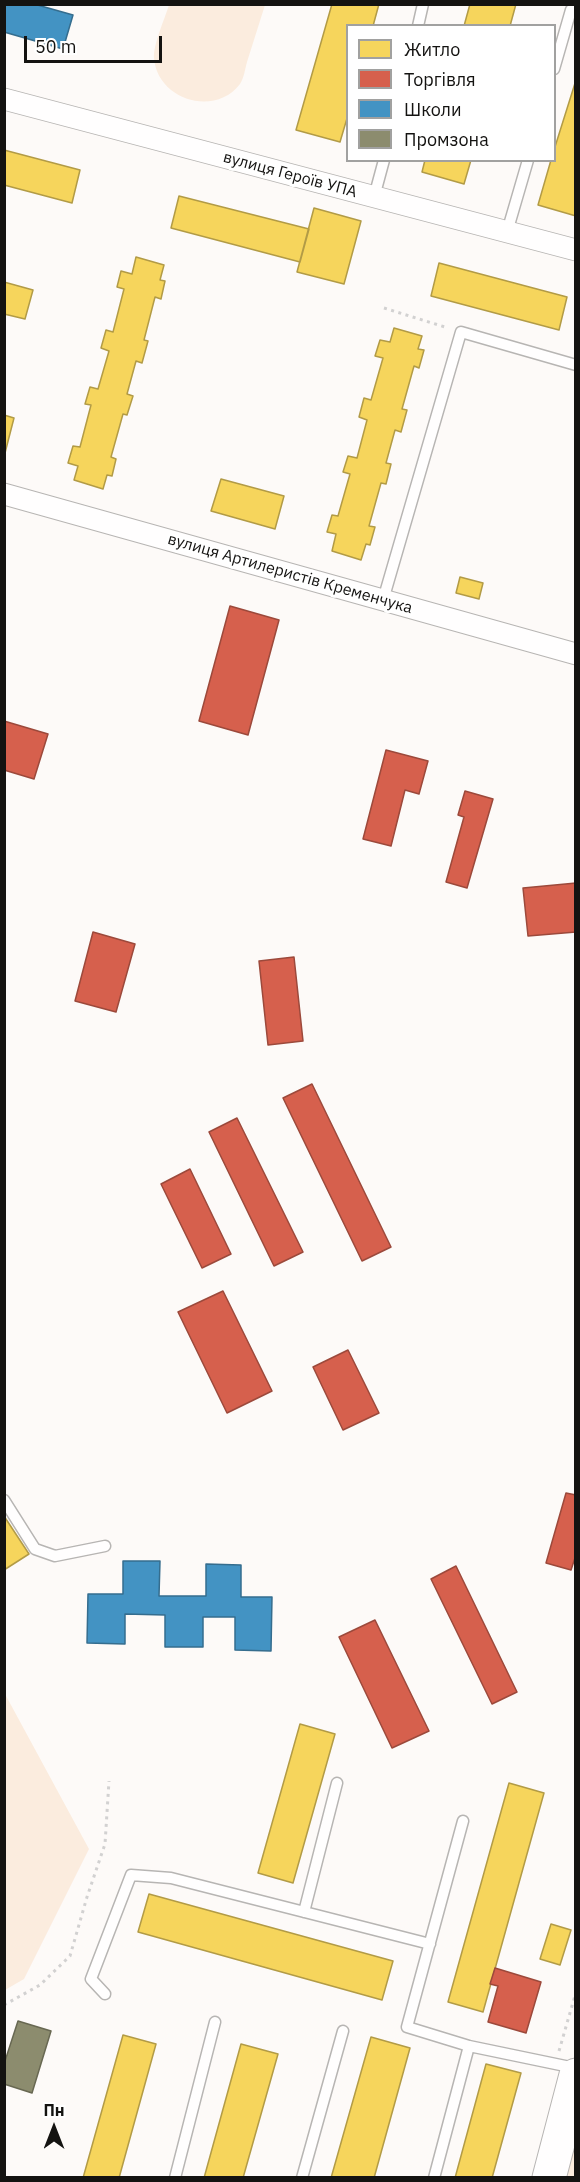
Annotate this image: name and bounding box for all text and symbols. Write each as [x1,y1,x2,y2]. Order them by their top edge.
scale bar [27,24,165,62]
legend [346,24,556,162]
text: 50 m [35,35,77,58]
text: Житло [404,38,460,61]
text: Торгівля [404,68,476,91]
text: Школи [404,98,462,121]
text: Промзона [404,128,489,151]
street label: вулиця Героїв УПА [221,148,359,202]
street label: вулиця Артилеристів Кременчука [165,530,415,618]
north arrow [24,2098,84,2158]
text: Пн [43,2100,65,2120]

